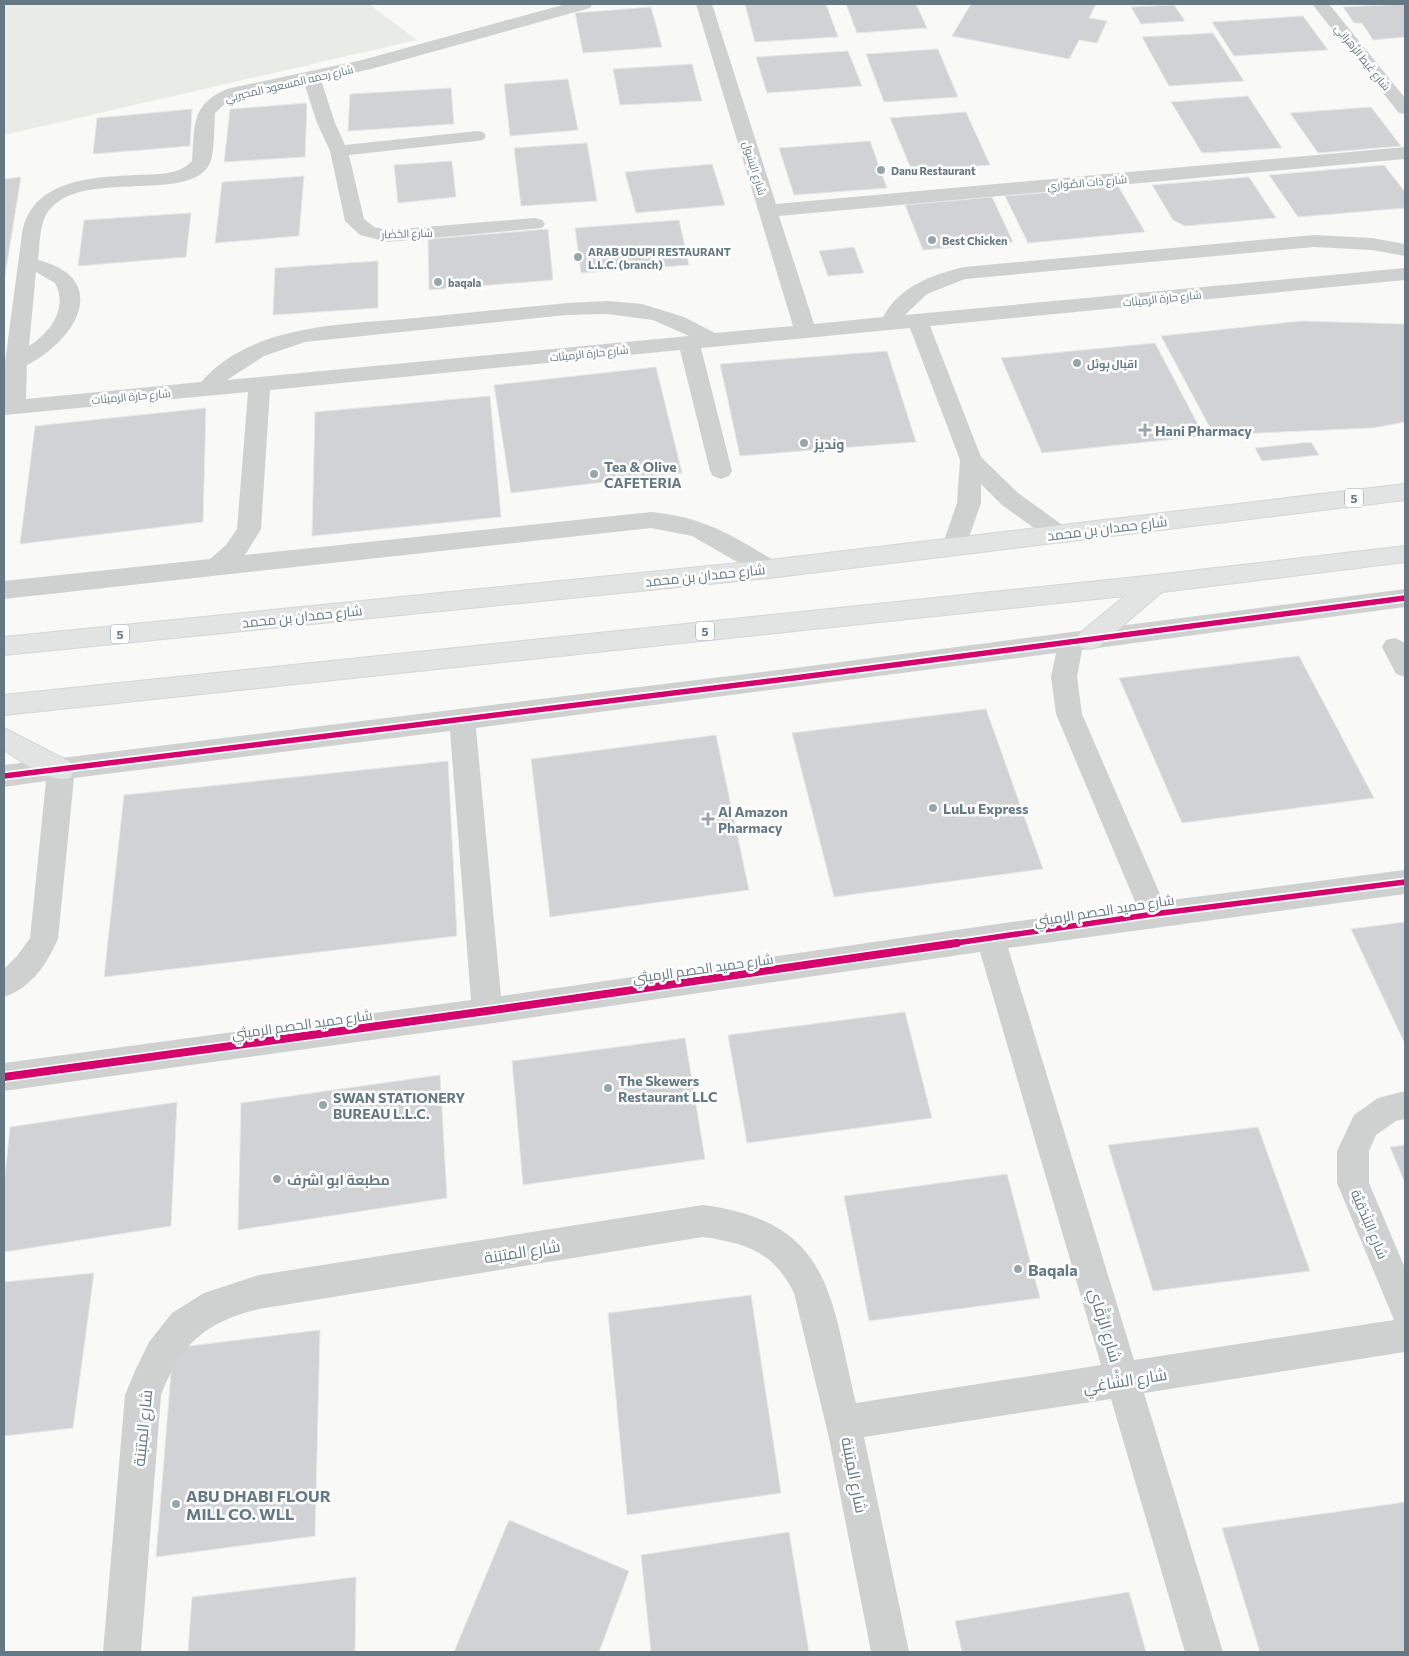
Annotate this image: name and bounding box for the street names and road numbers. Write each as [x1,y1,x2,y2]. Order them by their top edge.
street label: شارع غَيط الزَّهرانِي [1330,21,1394,94]
street label: شارع رحمه المسعود المحيربي [224,62,355,107]
street label: شارع البَسُول [739,139,769,197]
street label: شارع ذات الصَّواري [1047,172,1128,195]
street label: شارع الحْضَار [380,226,433,242]
street label: شارع حارة الرميثات [1122,287,1202,311]
street label: شارع حارة الرميثات [549,342,629,366]
street label: شارع حارة الرميثات [91,386,171,408]
road number: 5 [1345,488,1363,508]
street label: شارع حمدان بن محمد [1046,512,1168,545]
street label: شارع حمدان بن محمد [644,560,766,591]
street label: شارع حمدان بن محمد [241,601,363,632]
road number: 5 [696,622,714,640]
road number: 5 [111,624,129,644]
street label: شارع حميد الحصم الرميثي [1033,891,1176,933]
street label: شارع حميد الحصم الرميثي [632,950,775,990]
street label: شارع حميد الحصم الرميثي [231,1006,374,1046]
street label: شارع البُنْدُقِيَّة [1347,1187,1392,1262]
street label: شارع المِتبَنة [483,1236,562,1269]
street label: شارع الرَّقَّاي [1081,1286,1127,1366]
street label: شارع الشَّاغِي [1081,1361,1169,1401]
street label: شارع المِتبَنة [129,1389,158,1468]
street label: شارع المِتبَنة [835,1435,872,1515]

